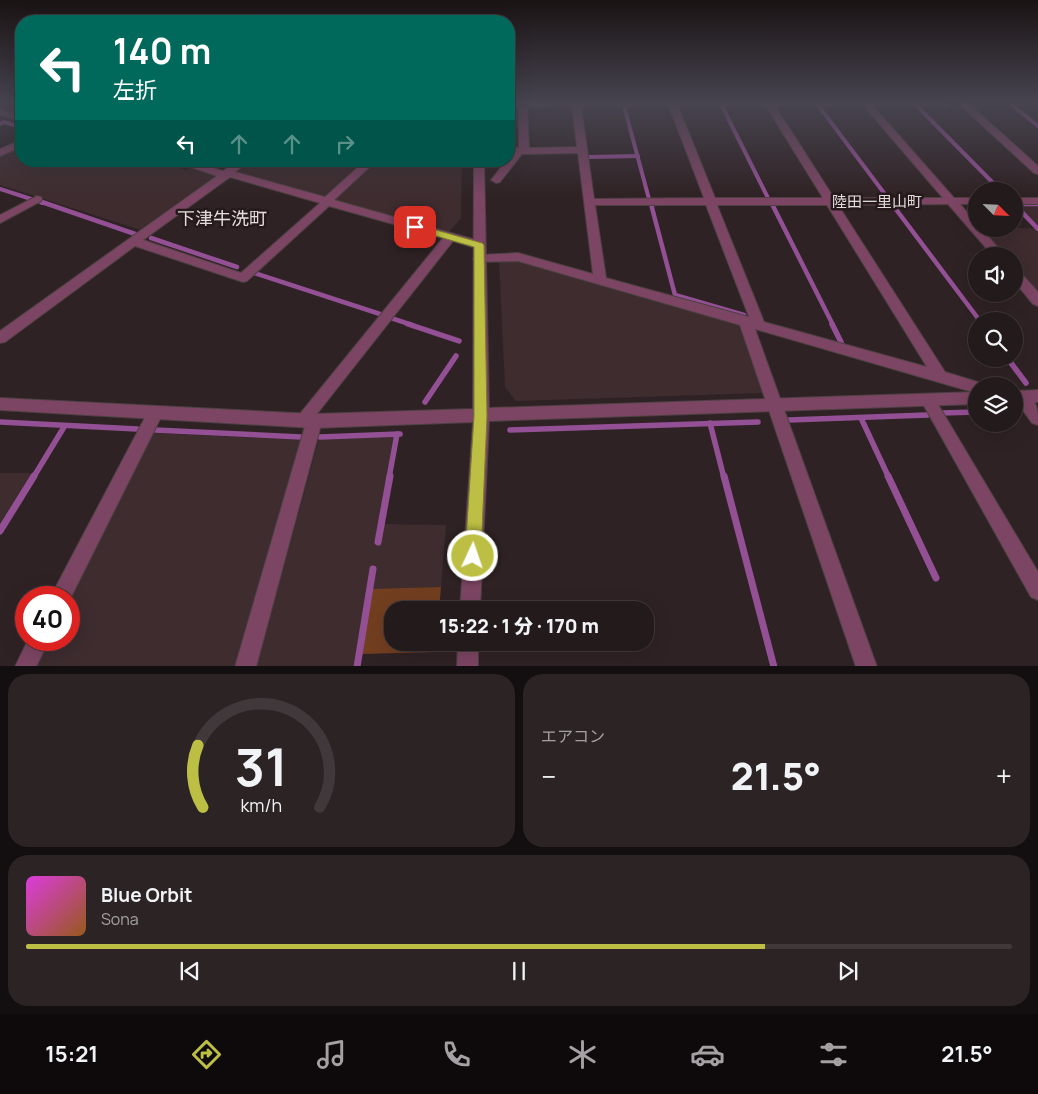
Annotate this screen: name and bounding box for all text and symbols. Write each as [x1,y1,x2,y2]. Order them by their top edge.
text: 140 m [113,27,211,75]
icon: left [30,35,95,100]
text: 左折 [113,75,157,105]
icon: left [172,130,200,158]
icon: ahead [225,130,253,158]
icon: ahead [278,130,306,158]
icon: right [331,130,359,158]
north arrow [968,182,1022,238]
map controls [968,182,1023,432]
district label: 陸田一里山町 [832,191,922,212]
district label: 下津牛洗町 [177,206,267,230]
pin [394,206,436,248]
icon: arrive [401,213,429,241]
button: sound [968,247,1023,302]
button: search [968,312,1023,367]
button: layers [968,377,1023,432]
position arrow [446,529,498,581]
speed limit sign: 40 [15,586,80,651]
text: 15:22 · 1 分 · 170 m [439,613,599,639]
text: エアコン [541,725,605,747]
text: 31 [235,731,288,802]
text: 21.5° [731,749,821,801]
text: − [541,757,556,795]
text: + [996,757,1012,795]
text: km/h [241,793,282,817]
text: Blue Orbit [101,882,193,908]
text: Sona [101,908,139,930]
icon: previous [176,957,204,985]
icon: pause [505,957,533,985]
icon: next [834,957,862,985]
icon: directions [189,1037,224,1072]
icon: music [314,1037,349,1072]
icon: phone [439,1037,474,1072]
icon: climate [565,1037,600,1072]
icon: car [690,1037,725,1072]
icon: filters [816,1037,851,1072]
text: 15:21 [45,1039,98,1069]
text: 21.5° [941,1039,993,1069]

